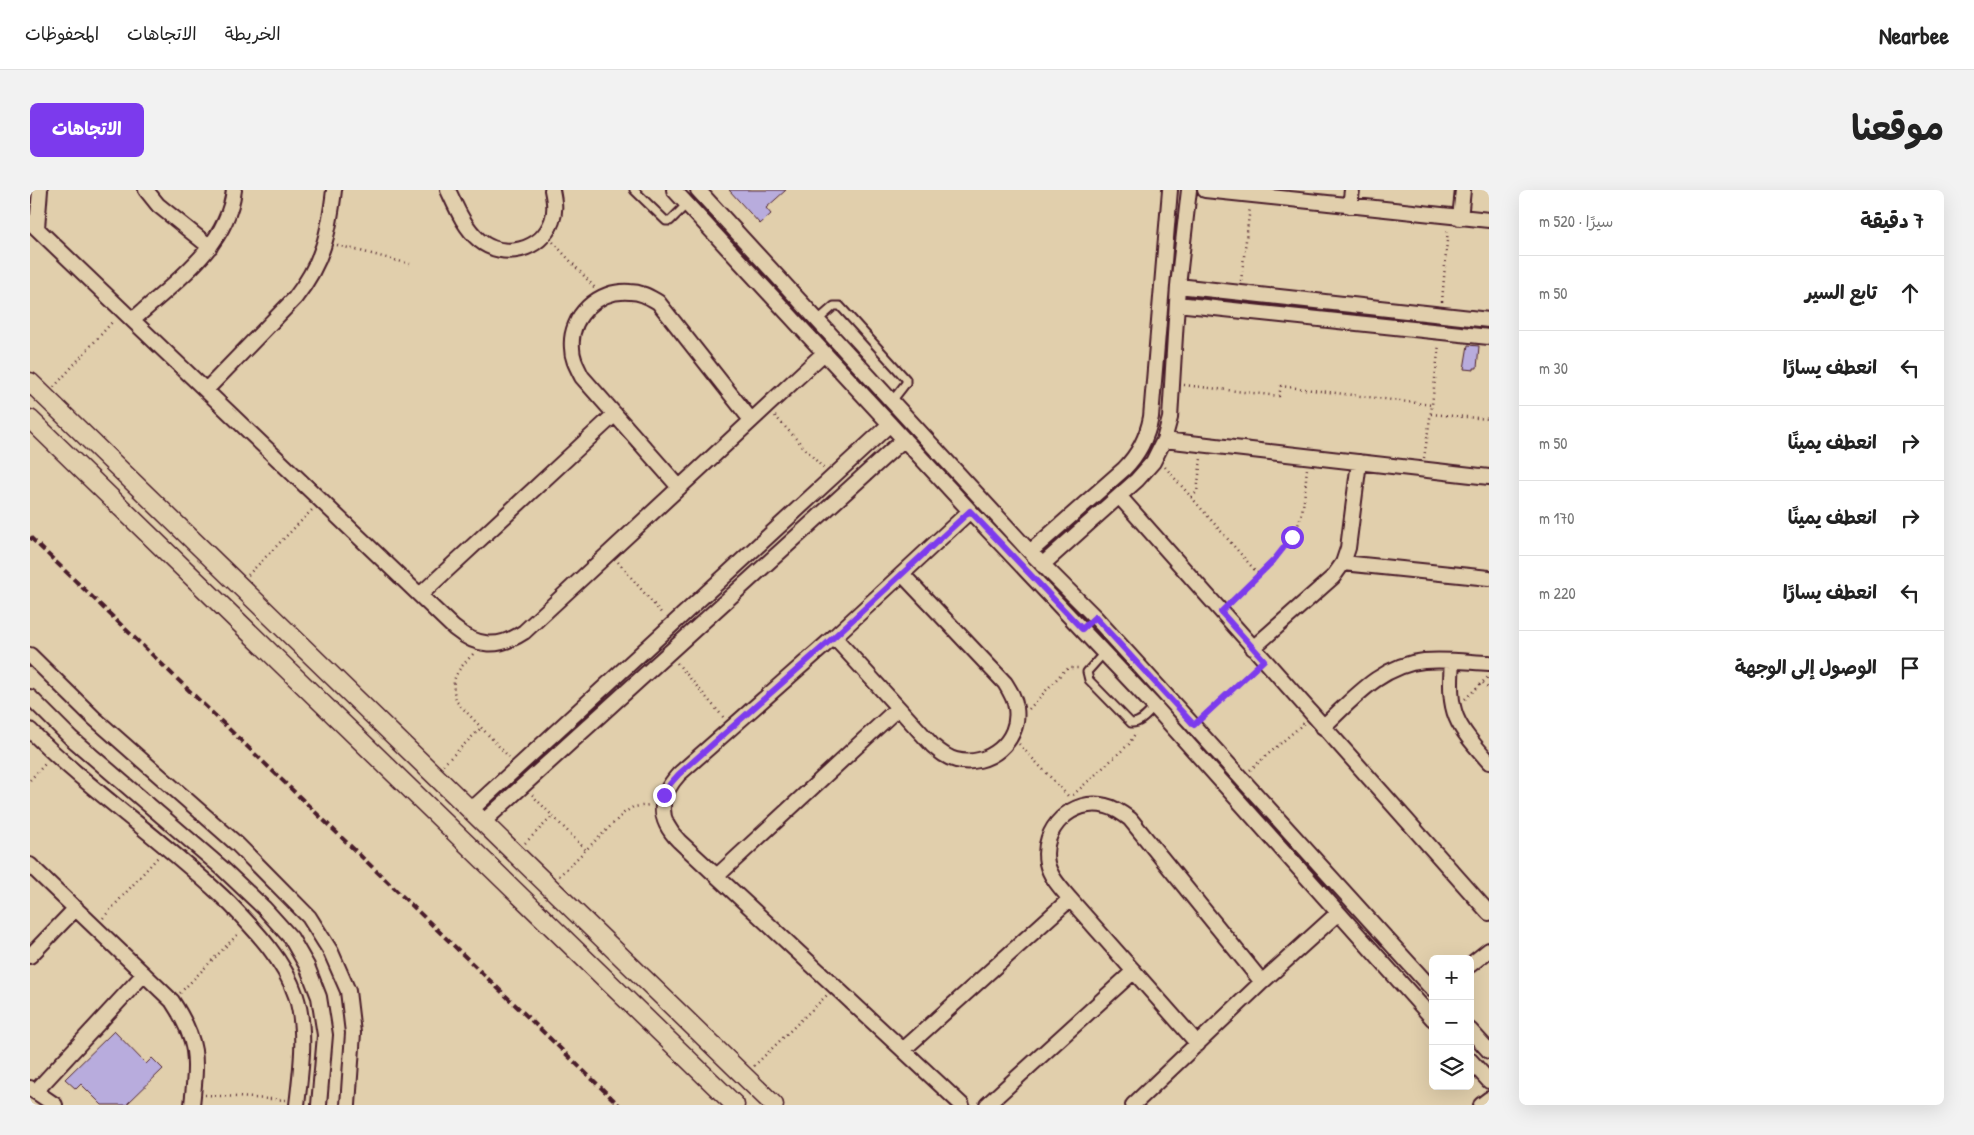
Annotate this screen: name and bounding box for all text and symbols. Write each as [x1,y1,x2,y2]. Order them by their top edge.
text: Nearbee [1879,19,1949,51]
text: المحفوظات [25,21,99,46]
text: الاتجاهات [127,21,197,46]
text: الخريطة [225,21,281,46]
button: الاتجاهات [30,103,144,157]
text: موقعنا [1851,104,1944,151]
text: 7 دقيقة [1860,206,1924,235]
text: سيرًا · 520 m [1539,210,1613,232]
text: تابع السير [1805,279,1877,305]
icon: ahead [1896,279,1924,307]
text: 50 m [1539,282,1568,304]
text: انعطف يسارًا [1783,354,1877,380]
icon: left [1896,354,1924,382]
text: 30 m [1539,357,1568,379]
text: انعطف يمينًا [1788,429,1877,455]
icon: right [1896,429,1924,457]
text: 50 m [1539,432,1568,454]
text: انعطف يمينًا [1788,504,1877,530]
icon: right [1896,504,1924,532]
text: 170 m [1539,507,1574,529]
route start [1281,526,1304,549]
text: انعطف يسارًا [1783,579,1877,605]
icon: left [1896,579,1924,607]
text: 220 m [1539,582,1576,604]
text: الوصول إلى الوجهة [1735,654,1877,680]
icon: arrive [1896,654,1924,682]
route end [653,784,676,807]
map controls [1429,955,1474,1090]
button: + [1429,955,1474,1000]
button: − [1429,1000,1474,1045]
button: layers [1429,1045,1474,1090]

